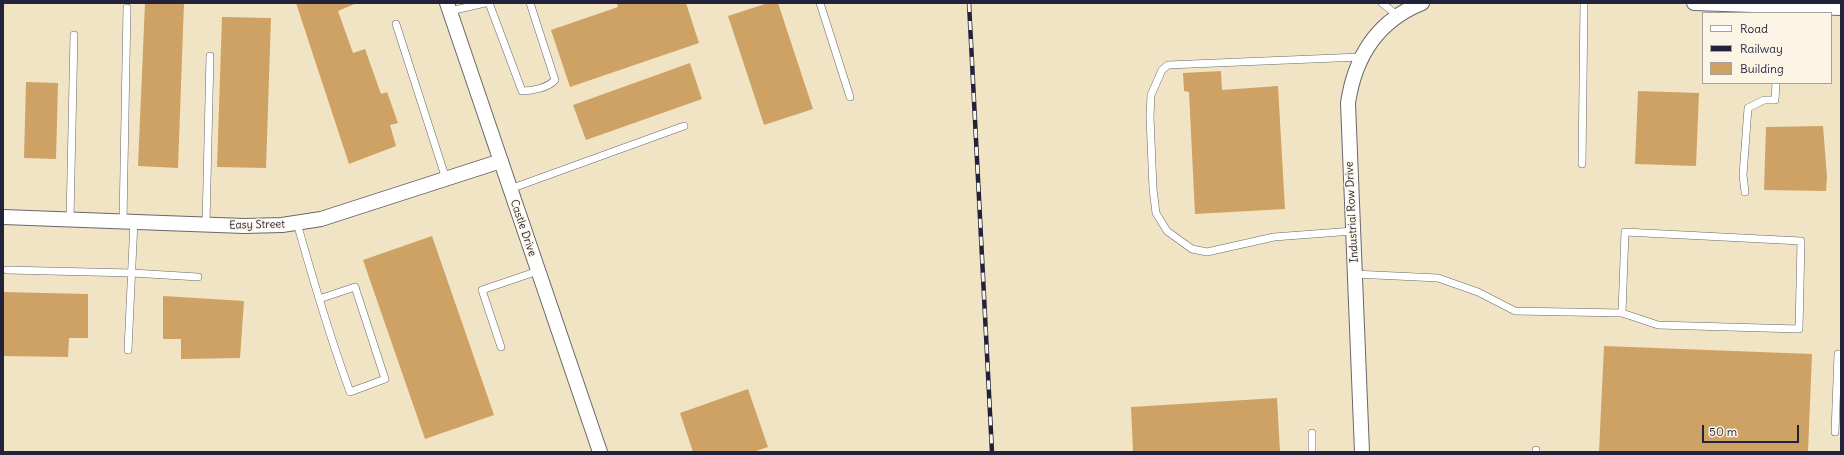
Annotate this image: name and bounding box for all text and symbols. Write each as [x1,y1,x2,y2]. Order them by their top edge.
legend [1702,12,1832,84]
text: Road [1740,21,1768,36]
text: Railway [1740,41,1783,56]
text: Building [1740,61,1784,76]
street label: Industrial Row Drive [1343,161,1361,263]
street label: Castle Drive [507,198,539,258]
street label: Easy Street [229,218,285,232]
scale bar [1704,417,1801,443]
text: 50 m [1709,424,1737,439]

